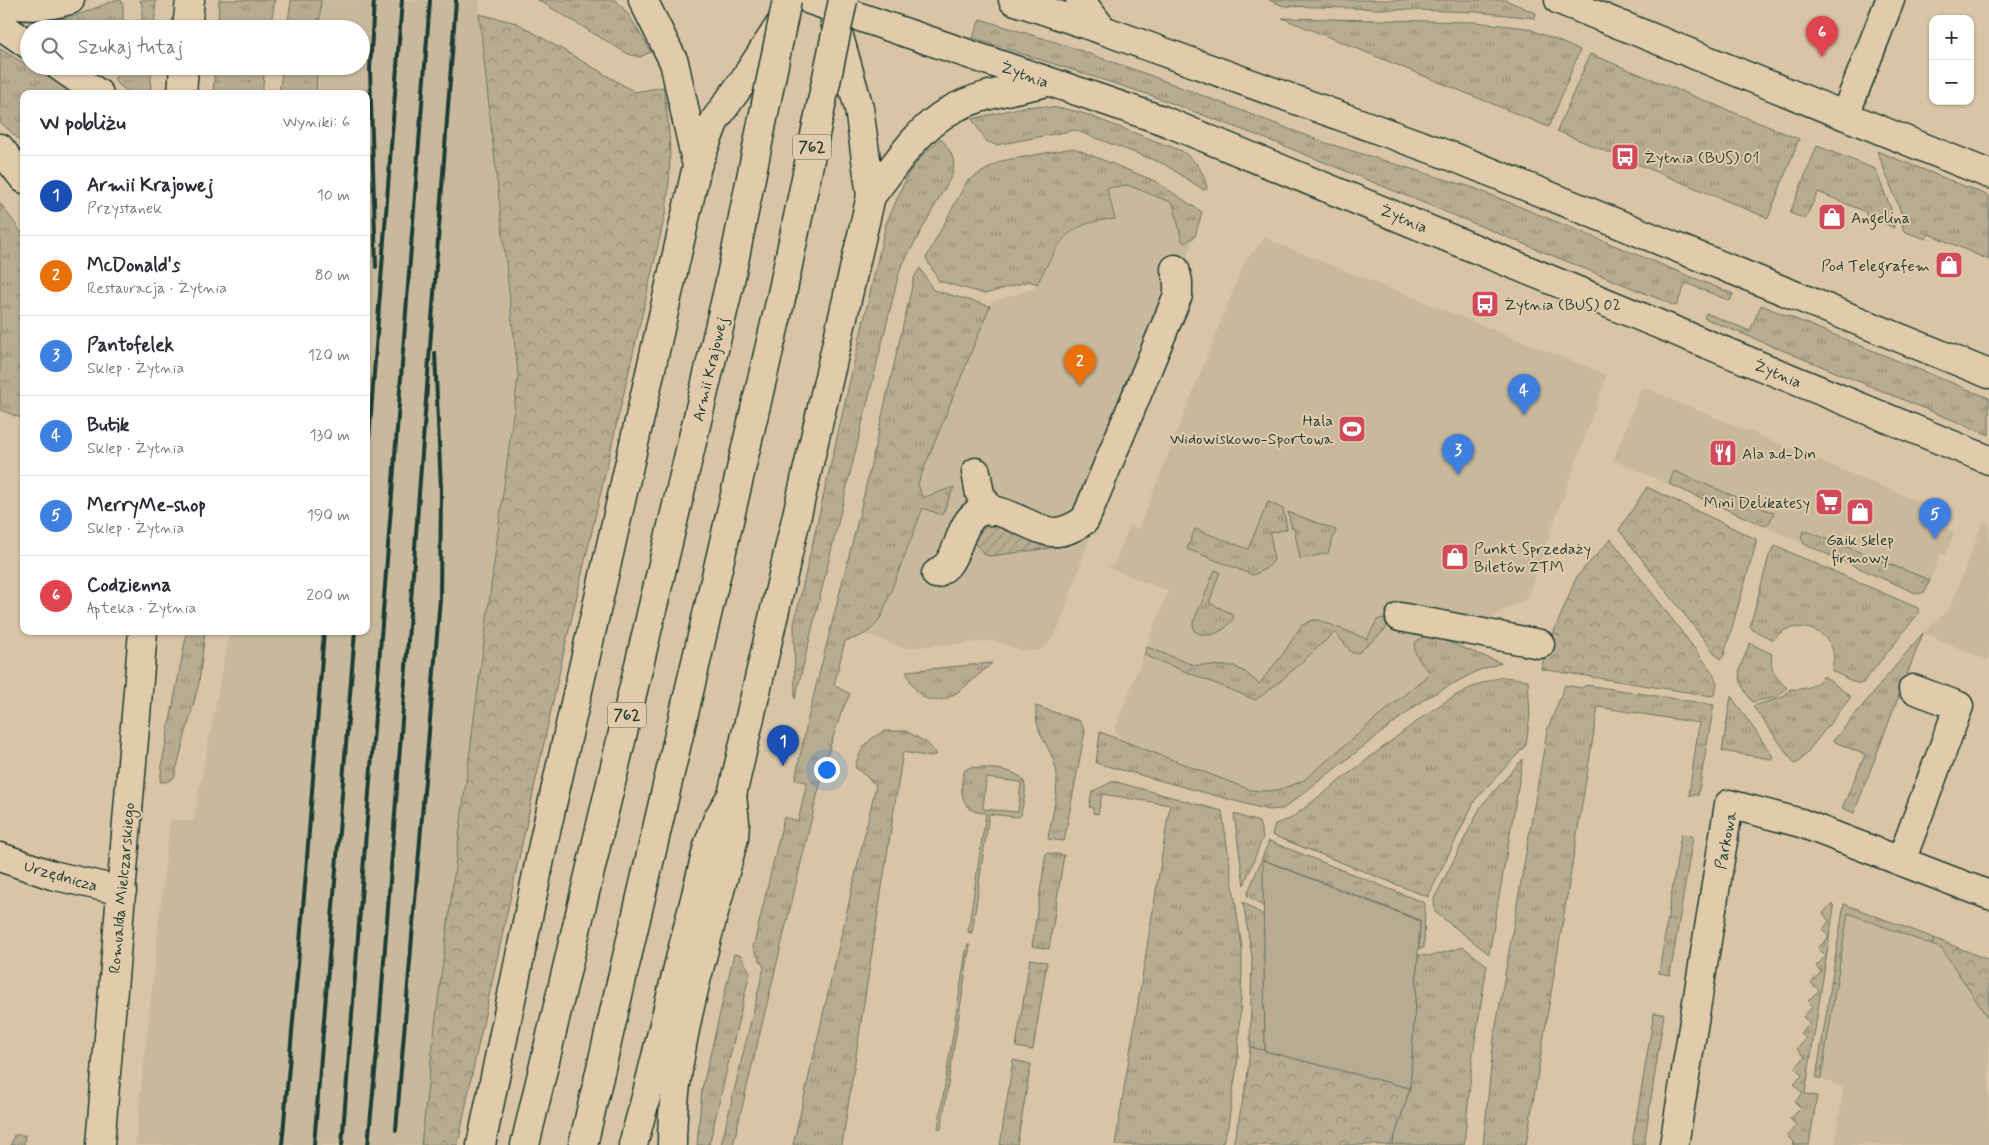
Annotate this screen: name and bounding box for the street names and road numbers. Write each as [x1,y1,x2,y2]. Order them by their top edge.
street label: Żytnia [998,57,1052,93]
road number: 762 [793,134,831,160]
street label: Żytnia [1377,200,1431,238]
street label: Armii Krajowej [688,315,733,424]
street label: Żytnia [1751,355,1805,393]
road number: 762 [608,702,646,728]
street label: Romualda Mielczarskiego [105,801,141,975]
street label: Parkowa [1711,809,1742,871]
street label: Urzędnicza [21,856,100,897]

